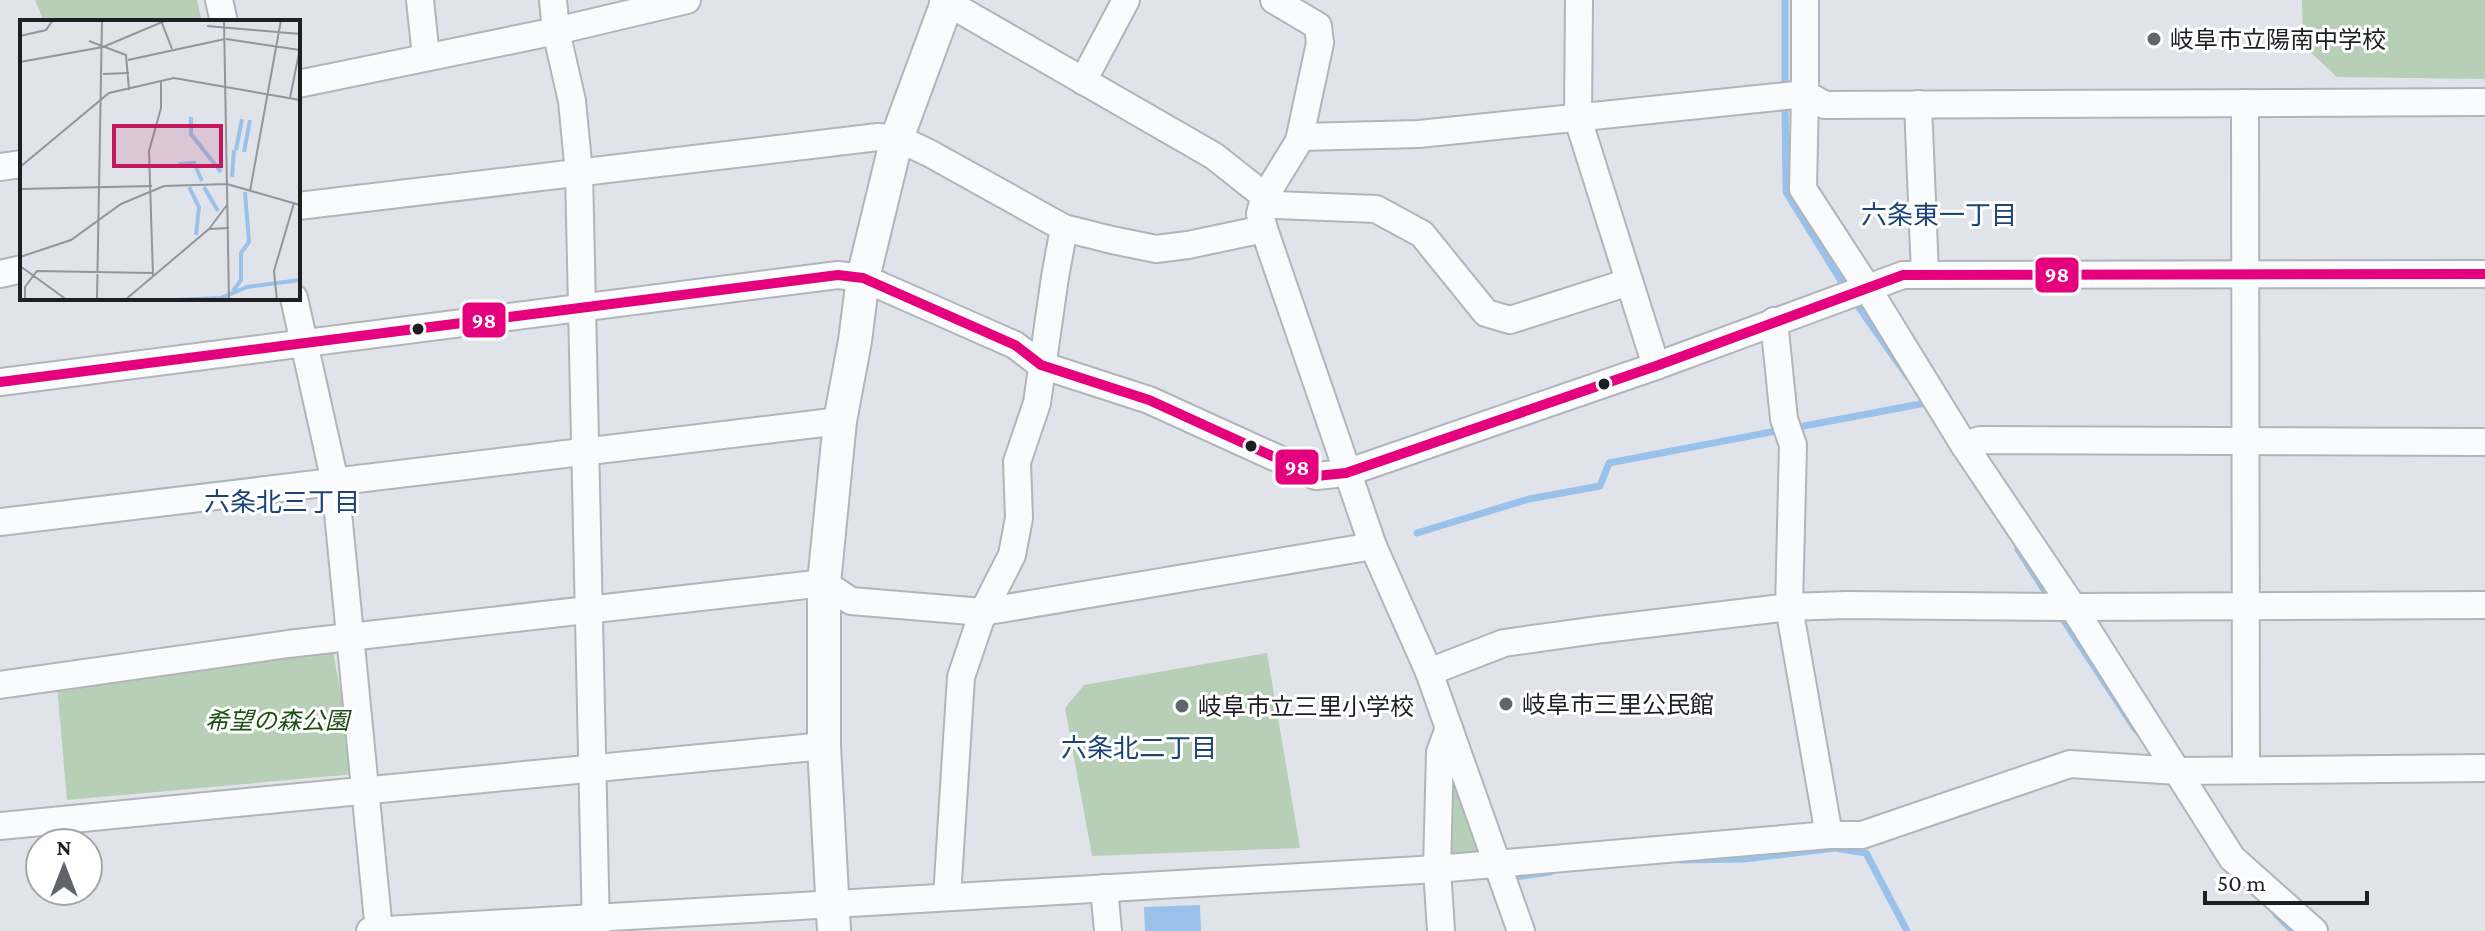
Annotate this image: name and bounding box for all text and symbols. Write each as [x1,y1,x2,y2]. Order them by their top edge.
inset map [20,20,300,300]
place label: 岐阜市立陽南中学校 [2170,26,2386,53]
marker: 岐阜市立陽南中学校 [2145,30,2163,48]
district label: 六条東一丁目 [1861,201,2017,230]
line badge: 98 [2034,256,2080,294]
text: 98 [2045,262,2069,287]
line badge: 98 [461,301,507,339]
text: 98 [472,308,496,333]
unlabelled marker [410,321,426,337]
unlabelled marker [1596,376,1612,392]
unlabelled marker [1243,438,1259,454]
line badge: 98 [1274,448,1320,486]
text: 98 [1285,455,1309,480]
district label: 六条北三丁目 [204,488,360,517]
place label: 岐阜市三里公民館 [1522,691,1714,718]
place label: 岐阜市立三里小学校 [1198,693,1414,720]
marker: 岐阜市三里公民館 [1497,695,1515,713]
marker: 岐阜市立三里小学校 [1173,697,1191,715]
park label: 希望の森公園 [205,707,352,734]
district label: 六条北二丁目 [1061,734,1217,763]
north arrow [24,827,104,907]
text: N [57,835,72,860]
scale bar [2205,855,2367,905]
text: 50 m [2217,869,2266,896]

